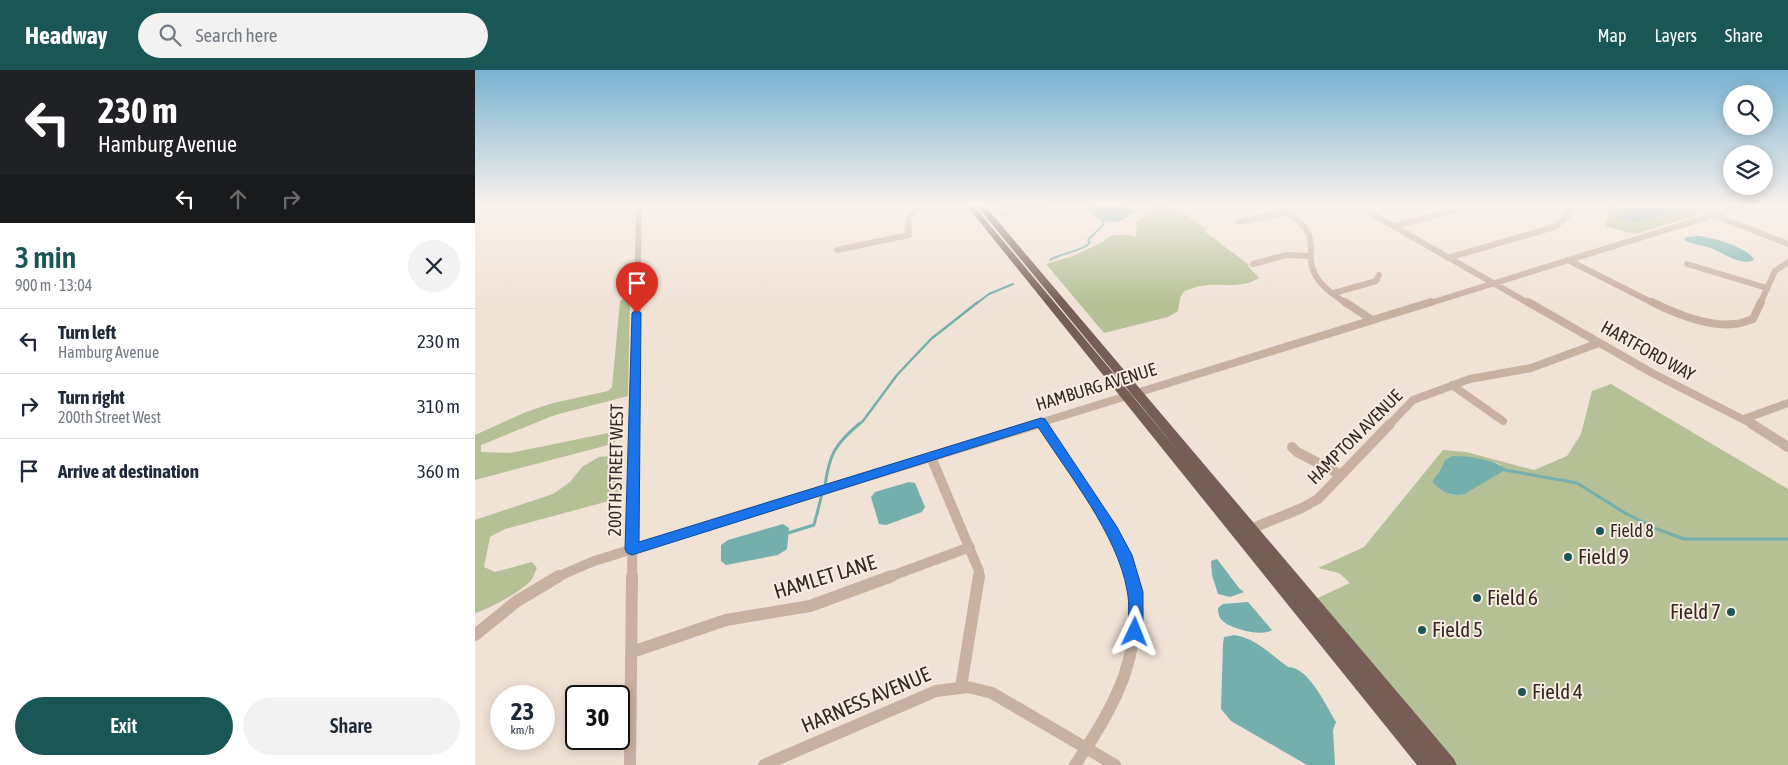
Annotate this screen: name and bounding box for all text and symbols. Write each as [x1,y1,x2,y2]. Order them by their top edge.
search box [138,13,488,58]
icon: search [156,21,184,49]
text: Headway [25,22,108,49]
text: Search here [196,24,277,46]
text: Map [1597,25,1626,46]
text: Layers [1654,25,1697,46]
text: Share [1725,25,1763,46]
map controls [1723,85,1773,195]
button: search [1723,85,1773,135]
icon: left [15,90,80,155]
text: 230 m [98,90,177,130]
text: Hamburg Avenue [98,131,237,157]
button: layers [1723,145,1773,195]
icon: left [171,185,199,213]
icon: ahead [224,185,252,213]
icon: right [277,185,305,213]
text: 3 min [15,240,76,274]
button: close [408,240,460,292]
pin [616,262,658,313]
icon: arrive [623,269,651,297]
text: 900 m · 13:04 [15,276,92,294]
street label: HARTFORD WAY [1598,316,1699,385]
text: Turn left [58,321,116,343]
icon: left [15,327,43,355]
text: 230 m [417,330,460,352]
text: Hamburg Avenue [58,343,159,361]
street label: HAMBURG AVENUE [1033,358,1159,415]
street label: HAMPTON AVENUE [1303,385,1407,488]
text: Turn right [58,386,125,408]
icon: right [15,392,43,420]
text: 310 m [417,395,460,417]
street label: 200TH STREET WEST [604,403,627,536]
text: 200th Street West [58,408,161,426]
icon: arrive [15,457,43,485]
text: Arrive at destination [58,460,199,482]
text: 360 m [417,460,460,482]
place label: Field 8 [1610,520,1654,541]
marker: Field 8 [1594,525,1606,537]
place label: Field 9 [1578,544,1629,568]
street label: HAMLET LANE [771,549,879,603]
marker: Field 9 [1562,551,1574,563]
place label: Field 6 [1487,585,1538,609]
marker: Field 6 [1471,592,1483,604]
place label: Field 7 [1670,599,1721,623]
position arrow [1108,605,1160,657]
marker: Field 7 [1725,606,1737,618]
place label: Field 5 [1432,617,1483,641]
marker: Field 5 [1416,624,1428,636]
street label: HARNESS AVENUE [798,661,934,737]
place label: Field 4 [1532,679,1583,703]
speed limit sign: 30 [565,685,630,750]
marker: Field 4 [1516,686,1528,698]
button: Exit [15,697,233,755]
button: Share [243,697,460,755]
text: 23 [511,697,534,725]
text: km/h [511,723,534,737]

